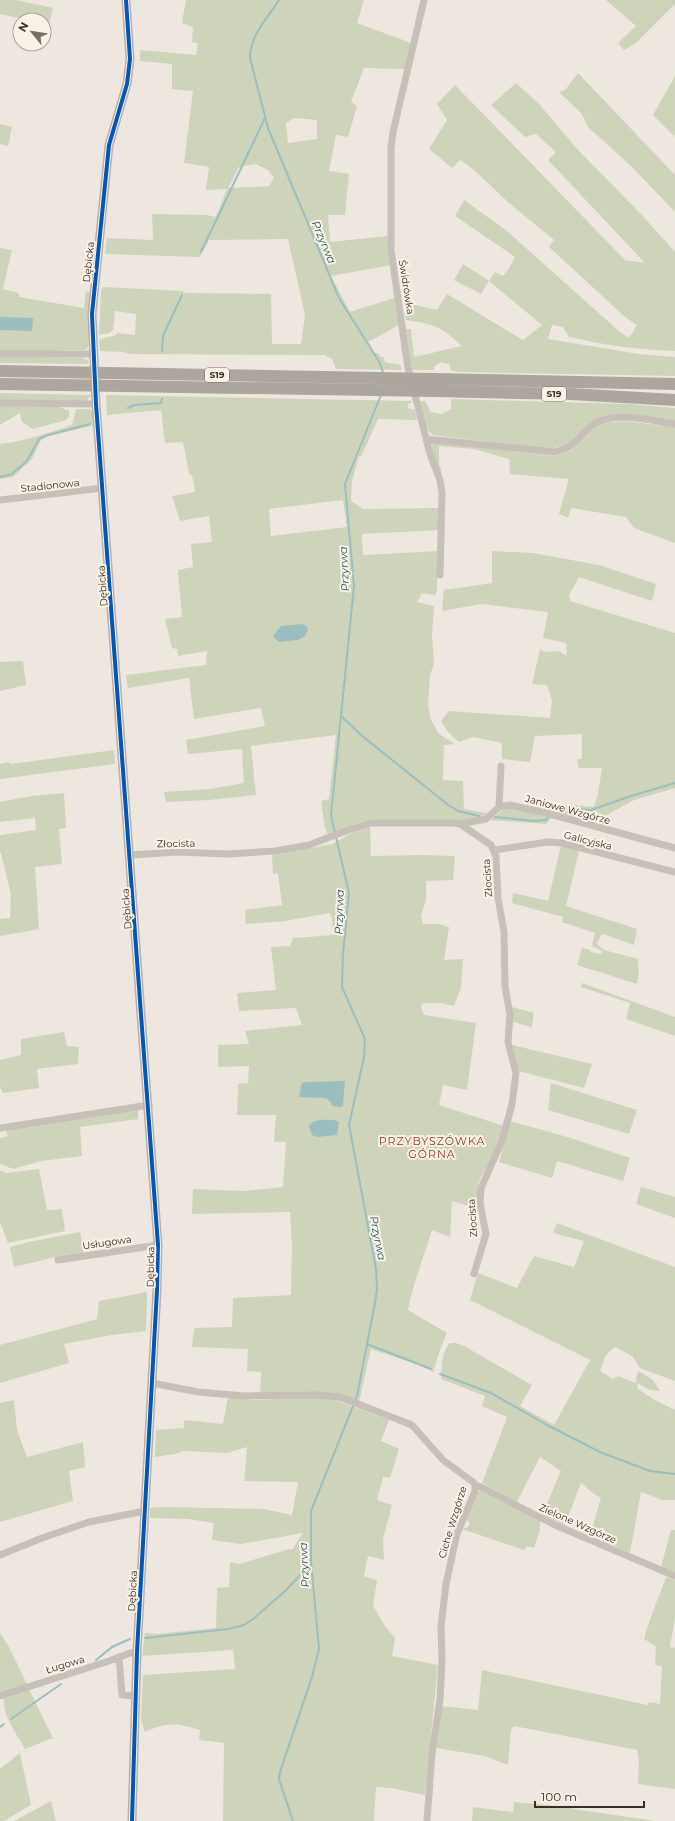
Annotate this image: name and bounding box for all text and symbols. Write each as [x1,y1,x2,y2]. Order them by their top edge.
north arrow [12,12,52,52]
text: N [15,20,32,34]
water label: Przyrwa [309,219,339,265]
street label: Dębicka [80,241,97,283]
street label: Świdrówka [396,259,417,315]
road number: S19 [205,368,229,382]
road number: S19 [542,387,566,401]
street label: Stadionowa [20,476,80,495]
water label: Przyrwa [336,546,352,592]
street label: Dębicka [95,565,110,607]
street label: Janiowe Wzgórze [523,792,612,827]
street label: Galicyjska [562,828,613,853]
street label: Złocista [157,837,195,850]
street label: Złocista [480,858,495,898]
street label: Dębicka [119,888,134,930]
water label: Przyrwa [331,889,347,935]
district label: PRZYBYSZÓWKA GÓRNA [379,1134,485,1161]
street label: Złocista [465,1198,480,1238]
water label: Przyrwa [367,1215,389,1261]
street label: Usługowa [82,1233,133,1252]
street label: Dębicka [144,1246,157,1288]
street label: Ciche Wzgórze [435,1484,470,1560]
street label: Zielone Wzgórze [537,1501,619,1546]
water label: Przyrwa [296,1542,312,1588]
street label: Dębicka [125,1570,140,1612]
street label: Ługowa [44,1652,86,1677]
scale bar [535,1783,644,1809]
text: 100 m [541,1789,577,1804]

